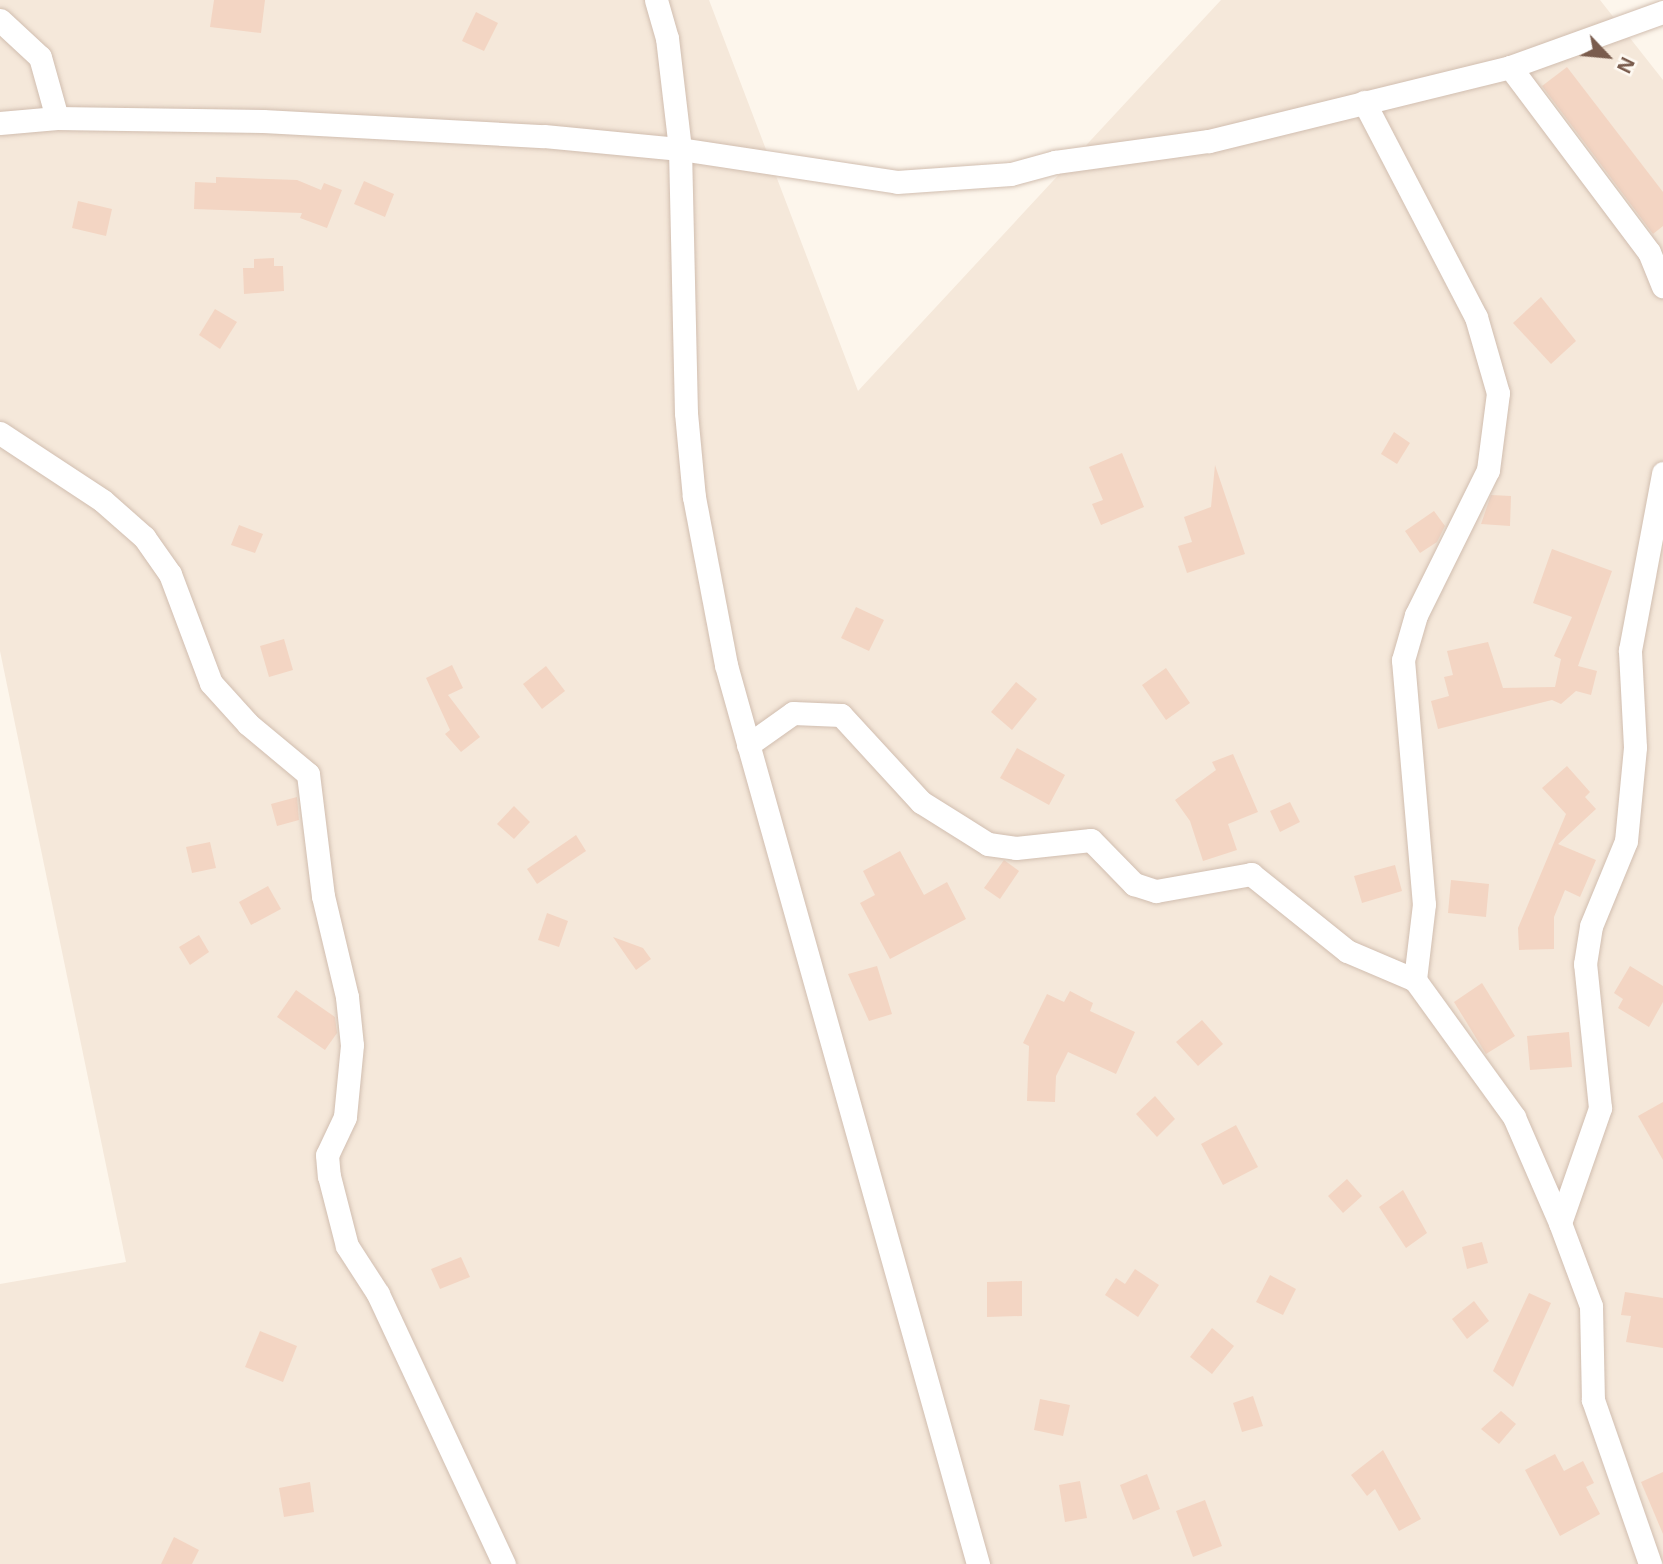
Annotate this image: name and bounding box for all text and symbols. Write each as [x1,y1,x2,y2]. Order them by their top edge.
north arrow [1572,21,1642,91]
text: N [1611,53,1641,78]

